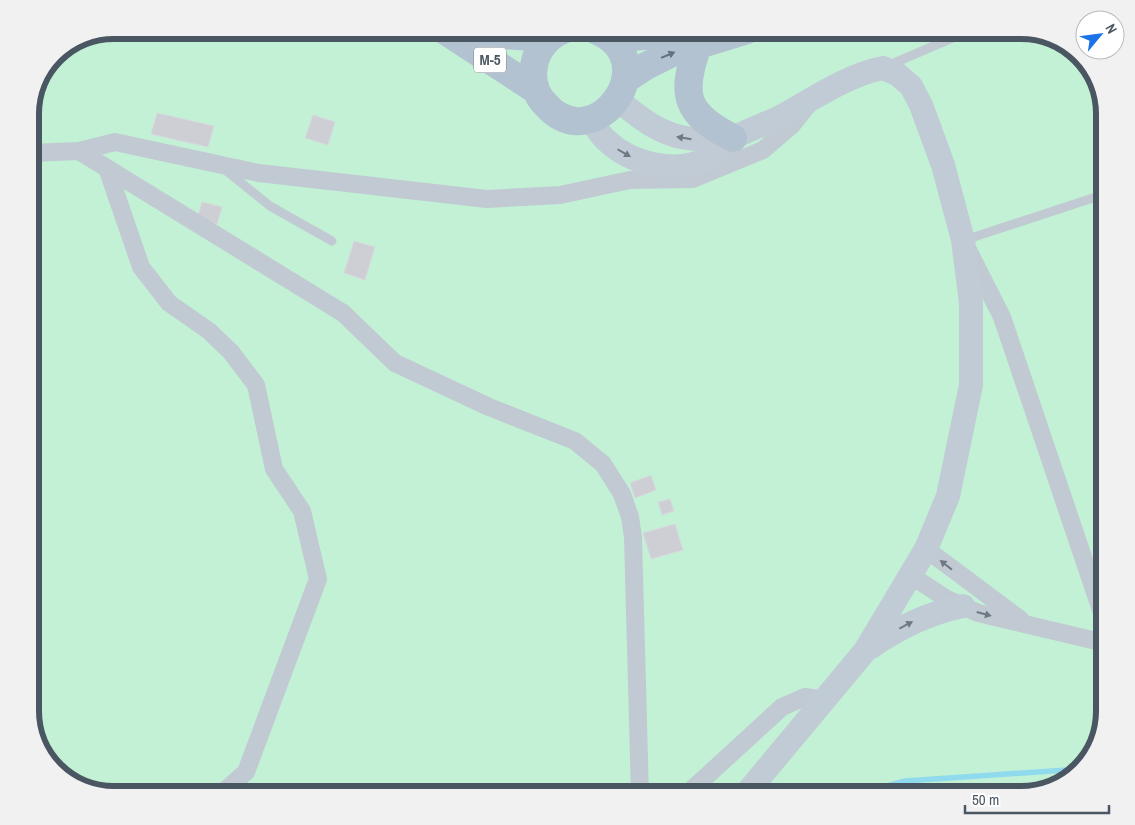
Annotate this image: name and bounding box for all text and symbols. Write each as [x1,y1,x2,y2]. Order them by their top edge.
north arrow [1075,10,1125,60]
text: N [1101,21,1121,37]
road number: M-5 [474,48,506,72]
one-way arrow [661,51,675,59]
one-way arrow [676,133,692,141]
one-way arrow [618,148,631,157]
one-way arrow [939,560,952,571]
one-way arrow [976,611,991,619]
one-way arrow [899,621,913,629]
scale bar [965,782,1109,814]
text: 50 m [972,789,999,810]

